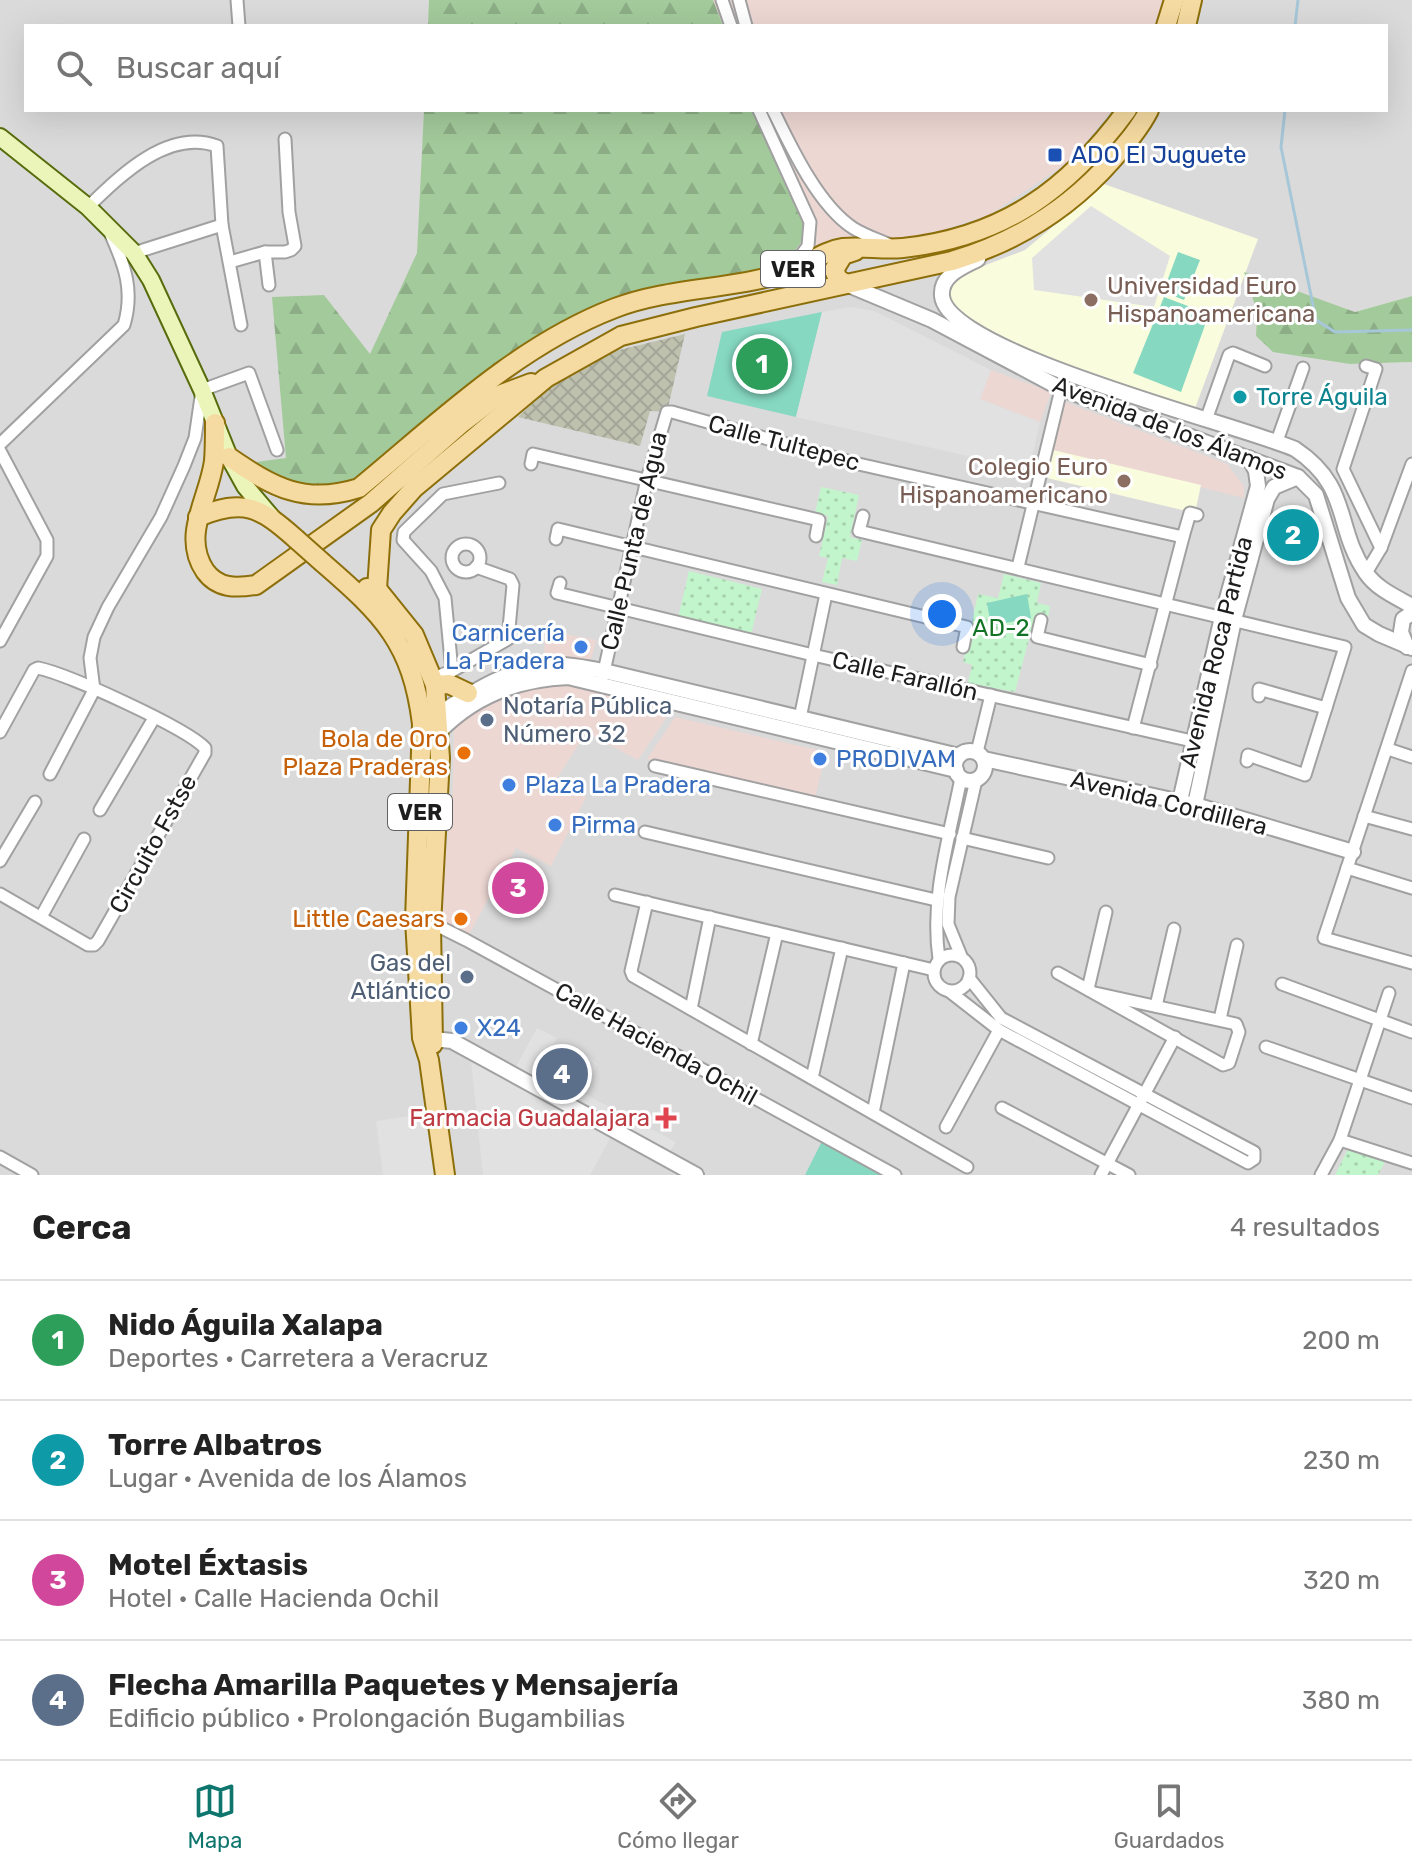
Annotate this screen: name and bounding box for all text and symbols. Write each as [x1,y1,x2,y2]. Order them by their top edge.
search box [24,24,1388,112]
icon: search [52,46,96,90]
text: Buscar aquí [116,50,280,86]
place label: ADO El Juguete [1071,141,1247,169]
marker: ADO El Juguete [1046,146,1064,164]
road number: VER [761,251,825,287]
place label: Universidad Euro Hispanoamericana [1107,272,1315,328]
marker: Universidad Euro Hispanoamericana [1082,291,1100,309]
pin: 1 [736,334,788,394]
street label: Avenida de los Álamos [1049,370,1291,486]
place label: Torre Águila [1256,383,1388,411]
marker: Torre Águila [1231,388,1249,406]
street label: Calle Tultepec [705,409,863,477]
street label: Calle Punta de Agua [595,429,673,653]
place label: Colegio Euro Hispanoamericano [899,453,1108,509]
marker: Colegio Euro Hispanoamericano [1115,472,1133,490]
pin: 2 [1267,505,1319,565]
street label: Avenida Roca Partida [1174,533,1258,771]
your location [922,594,962,634]
park label: AD-2 [972,614,1030,642]
place label: Carnicería La Pradera [445,619,565,675]
marker: Carnicería La Pradera [572,638,590,656]
street label: Calle Farallón [829,646,981,706]
place label: Notaría Pública Número 32 [503,692,672,748]
marker: Notaría Pública Número 32 [478,711,496,729]
place label: Bola de Oro Plaza Praderas [282,725,448,781]
marker: Bola de Oro Plaza Praderas [455,744,473,762]
place label: PRODIVAM [836,745,956,773]
marker: PRODIVAM [811,750,829,768]
street label: Avenida Cordillera [1068,765,1270,841]
street label: Circuito Fstse [103,770,203,918]
place label: Plaza La Pradera [525,771,711,799]
marker: Plaza La Pradera [500,776,518,794]
road number: VER [388,794,452,830]
place label: Pirma [571,811,636,839]
marker: Pirma [546,816,564,834]
pin: 3 [492,858,544,918]
place label: Little Caesars [292,905,445,933]
marker: Little Caesars [452,910,470,928]
place label: Gas del Atlántico [351,949,451,1005]
marker: Gas del Atlántico [458,968,476,986]
street label: Calle Hacienda Ochil [550,977,762,1111]
place label: X24 [477,1014,521,1042]
marker: X24 [452,1019,470,1037]
pin: 4 [536,1044,588,1104]
place label: Farmacia Guadalajara [409,1104,650,1132]
marker: Farmacia Guadalajara [657,1109,675,1127]
text: Cerca [32,1207,131,1248]
text: 4 resultados [1230,1212,1380,1243]
text: Nido Águila Xalapa [108,1307,383,1343]
text: 1 [52,1325,64,1356]
text: 200 m [1302,1325,1380,1356]
text: Deportes · Carretera a Veracruz [108,1343,488,1374]
text: Torre Albatros [108,1427,322,1463]
text: 2 [50,1445,66,1476]
text: 230 m [1303,1445,1380,1476]
text: Lugar · Avenida de los Álamos [108,1463,467,1494]
text: Motel Éxtasis [108,1547,308,1583]
text: 3 [49,1565,67,1596]
text: 320 m [1303,1565,1380,1596]
text: Hotel · Calle Hacienda Ochil [108,1583,439,1614]
text: Flecha Amarilla Paquetes y Mensajería [108,1667,679,1703]
text: 4 [49,1685,67,1716]
text: 380 m [1302,1685,1380,1716]
text: Edificio público · Prolongación Bugambilias [108,1703,625,1734]
tab: Mapa [187,1779,242,1854]
tab: Cómo llegar [617,1779,739,1854]
tab: Guardados [1114,1779,1224,1854]

